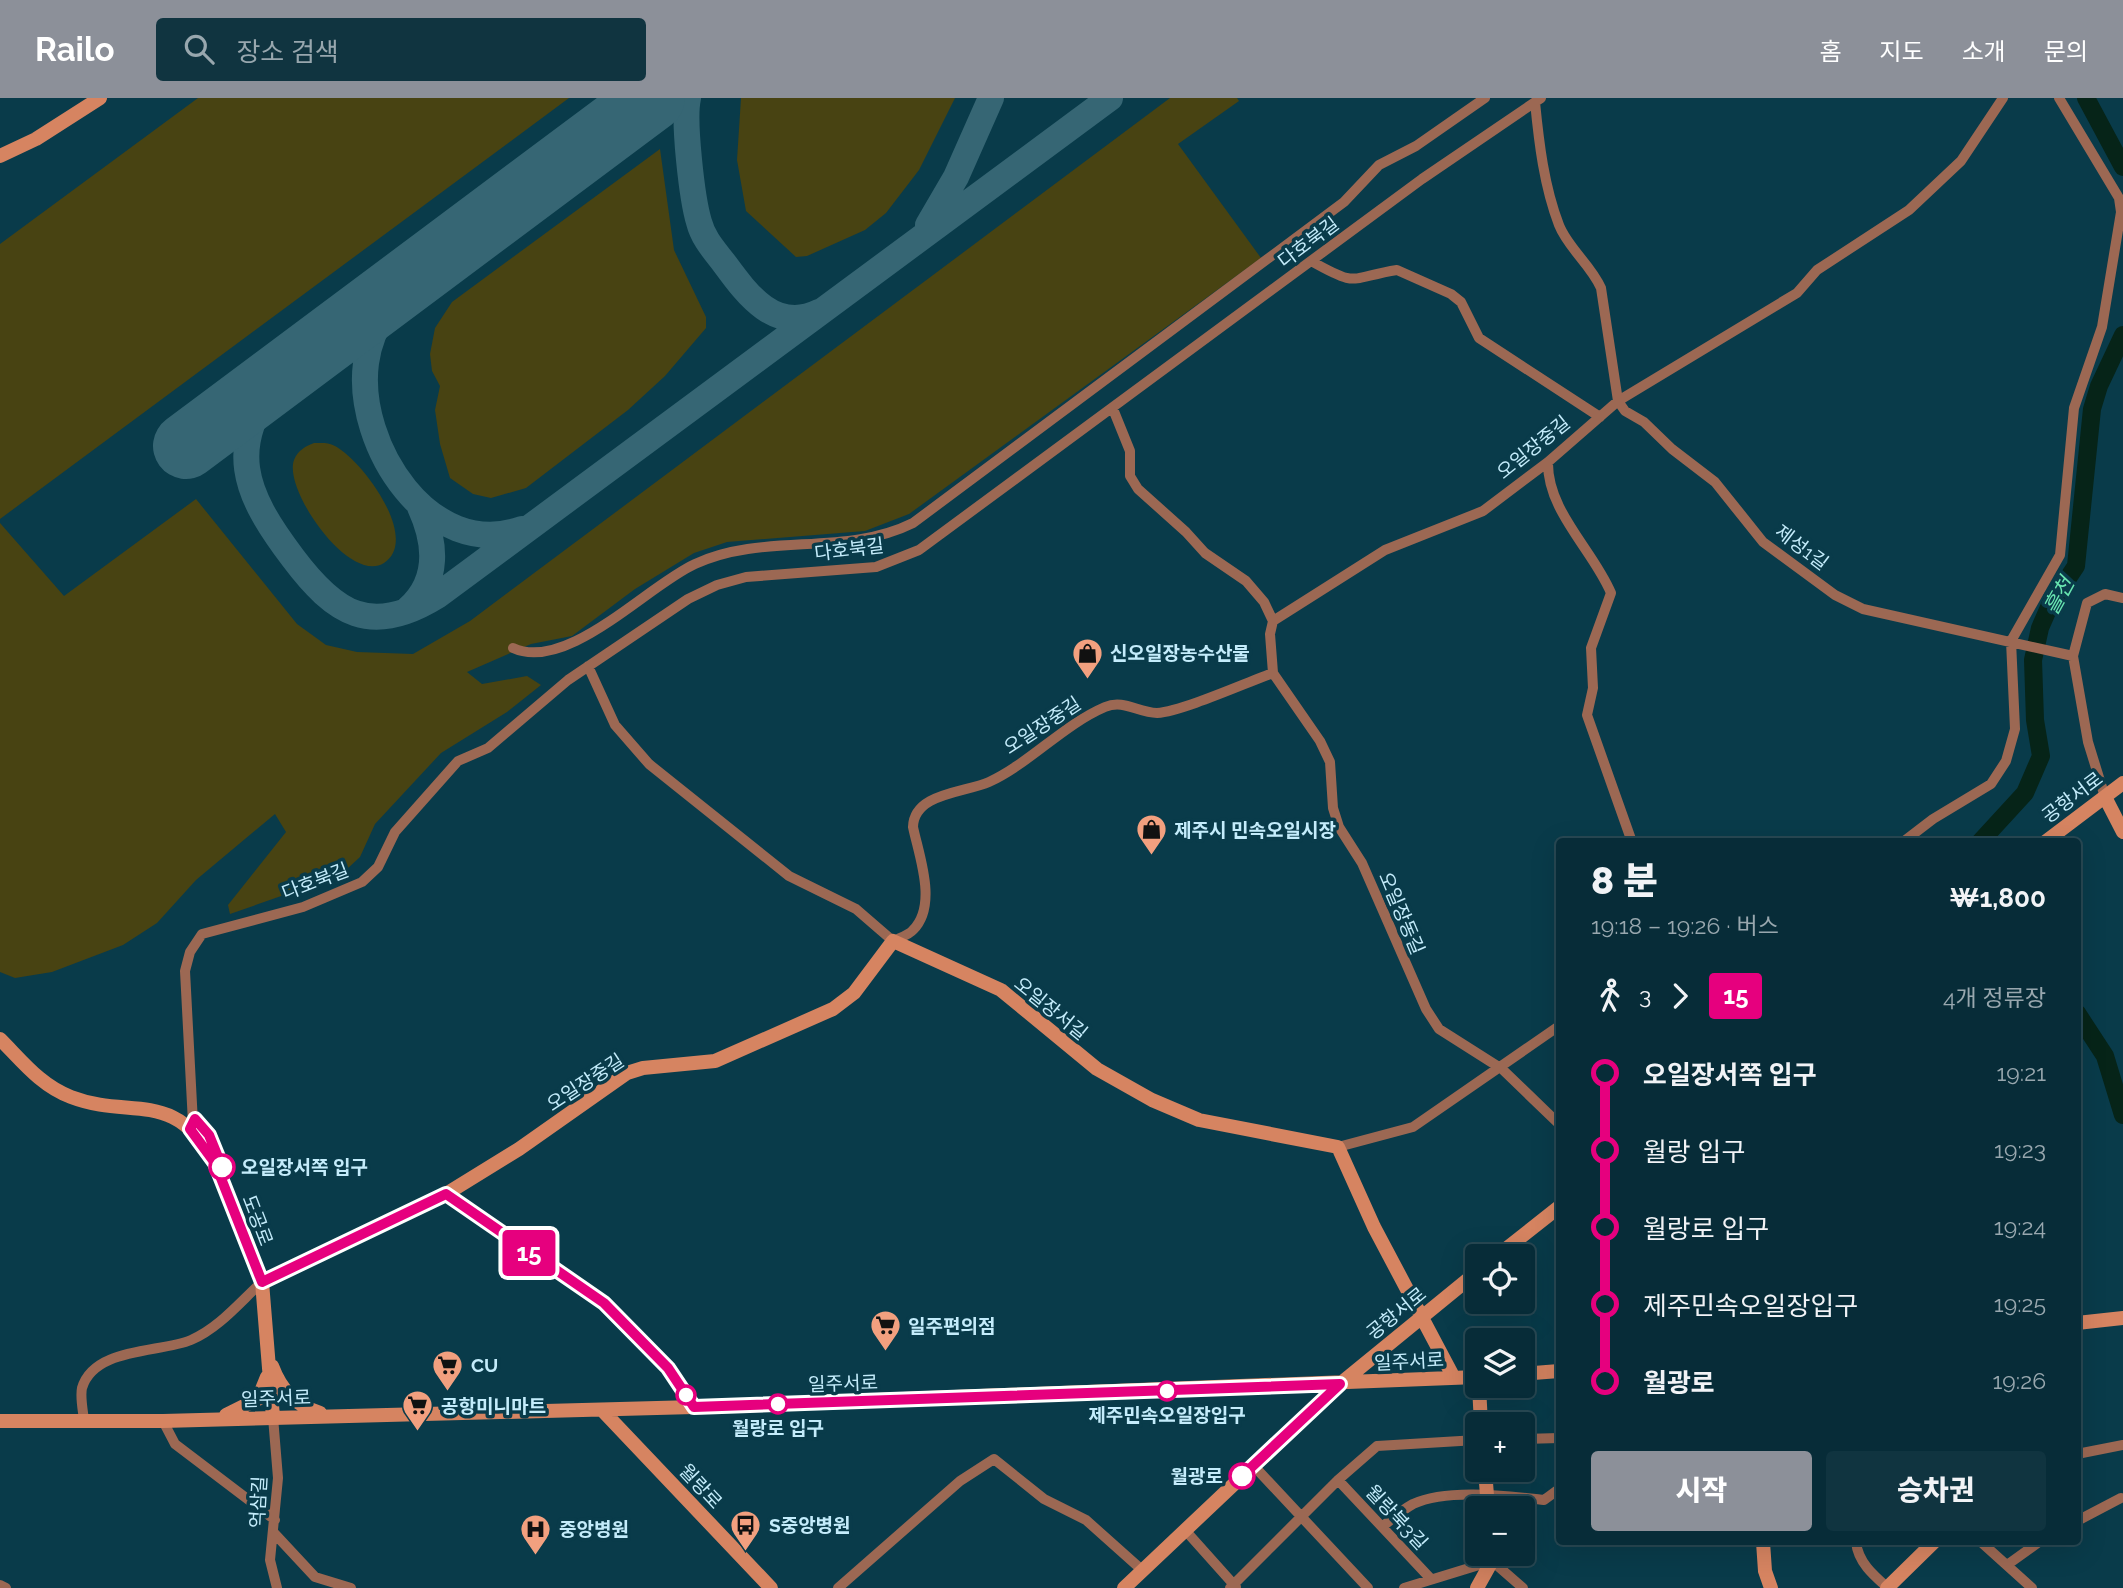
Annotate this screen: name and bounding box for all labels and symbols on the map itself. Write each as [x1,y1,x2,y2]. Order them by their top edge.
street label: 다호북길 [1273,212,1343,272]
street label: 오일장중길 [1492,411,1574,483]
street label: 제성1길 [1771,520,1833,574]
street label: 다호북길 [813,534,885,564]
water label: 흘천 [2038,570,2080,619]
shop icon: 신오일장농수산물 [1070,636,1104,680]
place label: 신오일장농수산물 [1110,642,1250,664]
street label: 오일장중길 [999,692,1085,758]
street label: 공항서로 [2037,767,2107,827]
shop icon: 제주시 민속오일시장 [1134,813,1168,857]
place label: 제주시 민속오일시장 [1174,819,1336,841]
street label: 다호북길 [278,858,352,904]
street label: 오일장동길 [1375,868,1429,958]
street label: 오일장서길 [1010,972,1092,1044]
street label: 오일장중길 [542,1049,628,1115]
marker: 오일장서쪽 입구 [209,1154,235,1180]
place label: 오일장서쪽 입구 [241,1156,368,1178]
street label: 도공로 [238,1192,278,1248]
line badge: 15 [498,1230,560,1276]
street label: 공항서로 [1362,1282,1430,1344]
supermarket icon: 일주편의점 [868,1309,902,1353]
place label: 일주편의점 [908,1315,995,1337]
supermarket icon: CU [431,1348,465,1392]
street label: 일주서로 [1374,1348,1444,1374]
place label: CU [471,1354,498,1376]
street label: 일주서로 [808,1371,878,1395]
marker: 제주민속오일장입구 [1157,1381,1177,1401]
unlabelled marker [676,1385,696,1405]
street label: 일주서로 [241,1386,311,1410]
supermarket icon: 공항미니마트 [401,1389,435,1433]
marker: 월랑로 입구 [768,1394,788,1414]
place label: 공항미니마트 [441,1395,546,1417]
place label: 제주민속오일장입구 [1088,1404,1246,1426]
place label: 월랑로 입구 [732,1417,824,1439]
street label: 월랑로 [675,1459,727,1513]
marker: 월광로 [1229,1463,1255,1489]
place label: 월광로 [1171,1465,1223,1487]
street label: 억삼길 [246,1475,270,1529]
street label: 월랑북3길 [1362,1480,1432,1554]
bus stop icon: S중앙병원 [729,1508,763,1552]
hospital icon: 중앙병원 [519,1512,553,1556]
place label: S중앙병원 [769,1514,851,1536]
place label: 중앙병원 [559,1518,629,1540]

